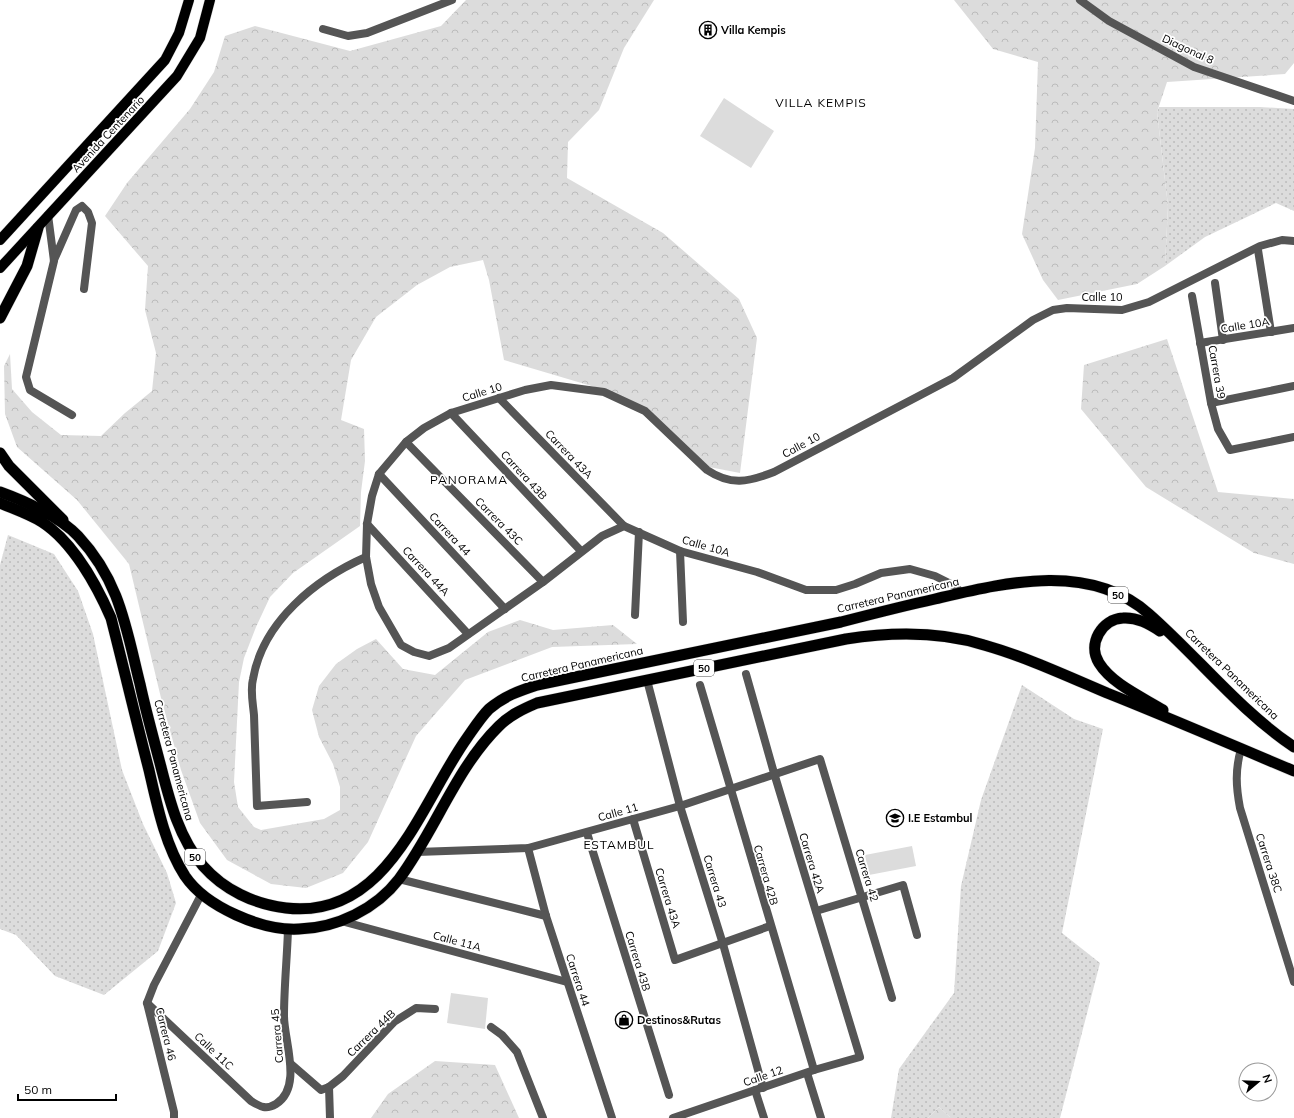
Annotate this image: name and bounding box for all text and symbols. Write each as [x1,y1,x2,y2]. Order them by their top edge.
building icon: Villa Kempis [698,20,718,40]
place label: Villa Kempis [720,23,786,37]
street label: Diagonal 8 [1160,31,1216,67]
street label: Avenida Centenario [69,93,147,175]
district label: VILLA KEMPIS [775,95,867,110]
street label: Calle 10 [1081,290,1123,304]
street label: Calle 10A [1220,314,1270,336]
street label: Carrera 39 [1205,344,1229,400]
street label: Calle 10 [460,379,504,405]
street label: Carrera 43A [542,427,596,481]
street label: Calle 10 [780,429,823,461]
street label: Carrera 43B [498,448,550,502]
district label: PANORAMA [430,472,508,487]
street label: Carrera 43C [472,494,526,548]
street label: Carrera 44 [426,509,474,559]
street label: Calle 10A [680,532,732,560]
street label: Carrera 44A [400,543,452,599]
street label: Carretera Panamericana [836,574,960,616]
road number: 50 [1108,587,1128,603]
street label: Carretera Panamericana [1182,626,1282,722]
street label: Carretera Panamericana [520,643,644,685]
road number: 50 [694,660,714,676]
street label: Carretera Panamericana [151,698,197,822]
street label: Calle 11 [596,800,640,824]
school or university icon: I.E Estambul [885,808,905,828]
place label: I.E Estambul [908,811,973,825]
street label: Carrera 42A [796,831,828,895]
street label: Carrera 38C [1253,831,1285,895]
district label: ESTAMBUL [583,837,655,852]
street label: Carrera 42B [751,843,781,907]
street label: Carrera 42 [852,847,882,903]
road number: 50 [185,849,205,865]
street label: Carrera 43 [700,853,730,909]
street label: Carrera 43A [652,866,684,930]
street label: Calle 11A [431,928,483,954]
street label: Carrera 43B [622,929,654,993]
street label: Carrera 44 [563,952,593,1008]
street label: Carrera 46 [153,1006,179,1062]
street label: Carrera 44B [344,1006,398,1060]
street label: Carrera 45 [268,1008,286,1064]
shop icon: Destinos&Rutas [614,1010,634,1030]
place label: Destinos&Rutas [637,1013,721,1027]
street label: Calle 11C [191,1029,237,1073]
north arrow [1238,1062,1278,1102]
street label: Calle 12 [741,1063,785,1089]
text: N [1259,1073,1275,1085]
scale bar [18,1076,116,1102]
text: 50 m [24,1082,52,1097]

